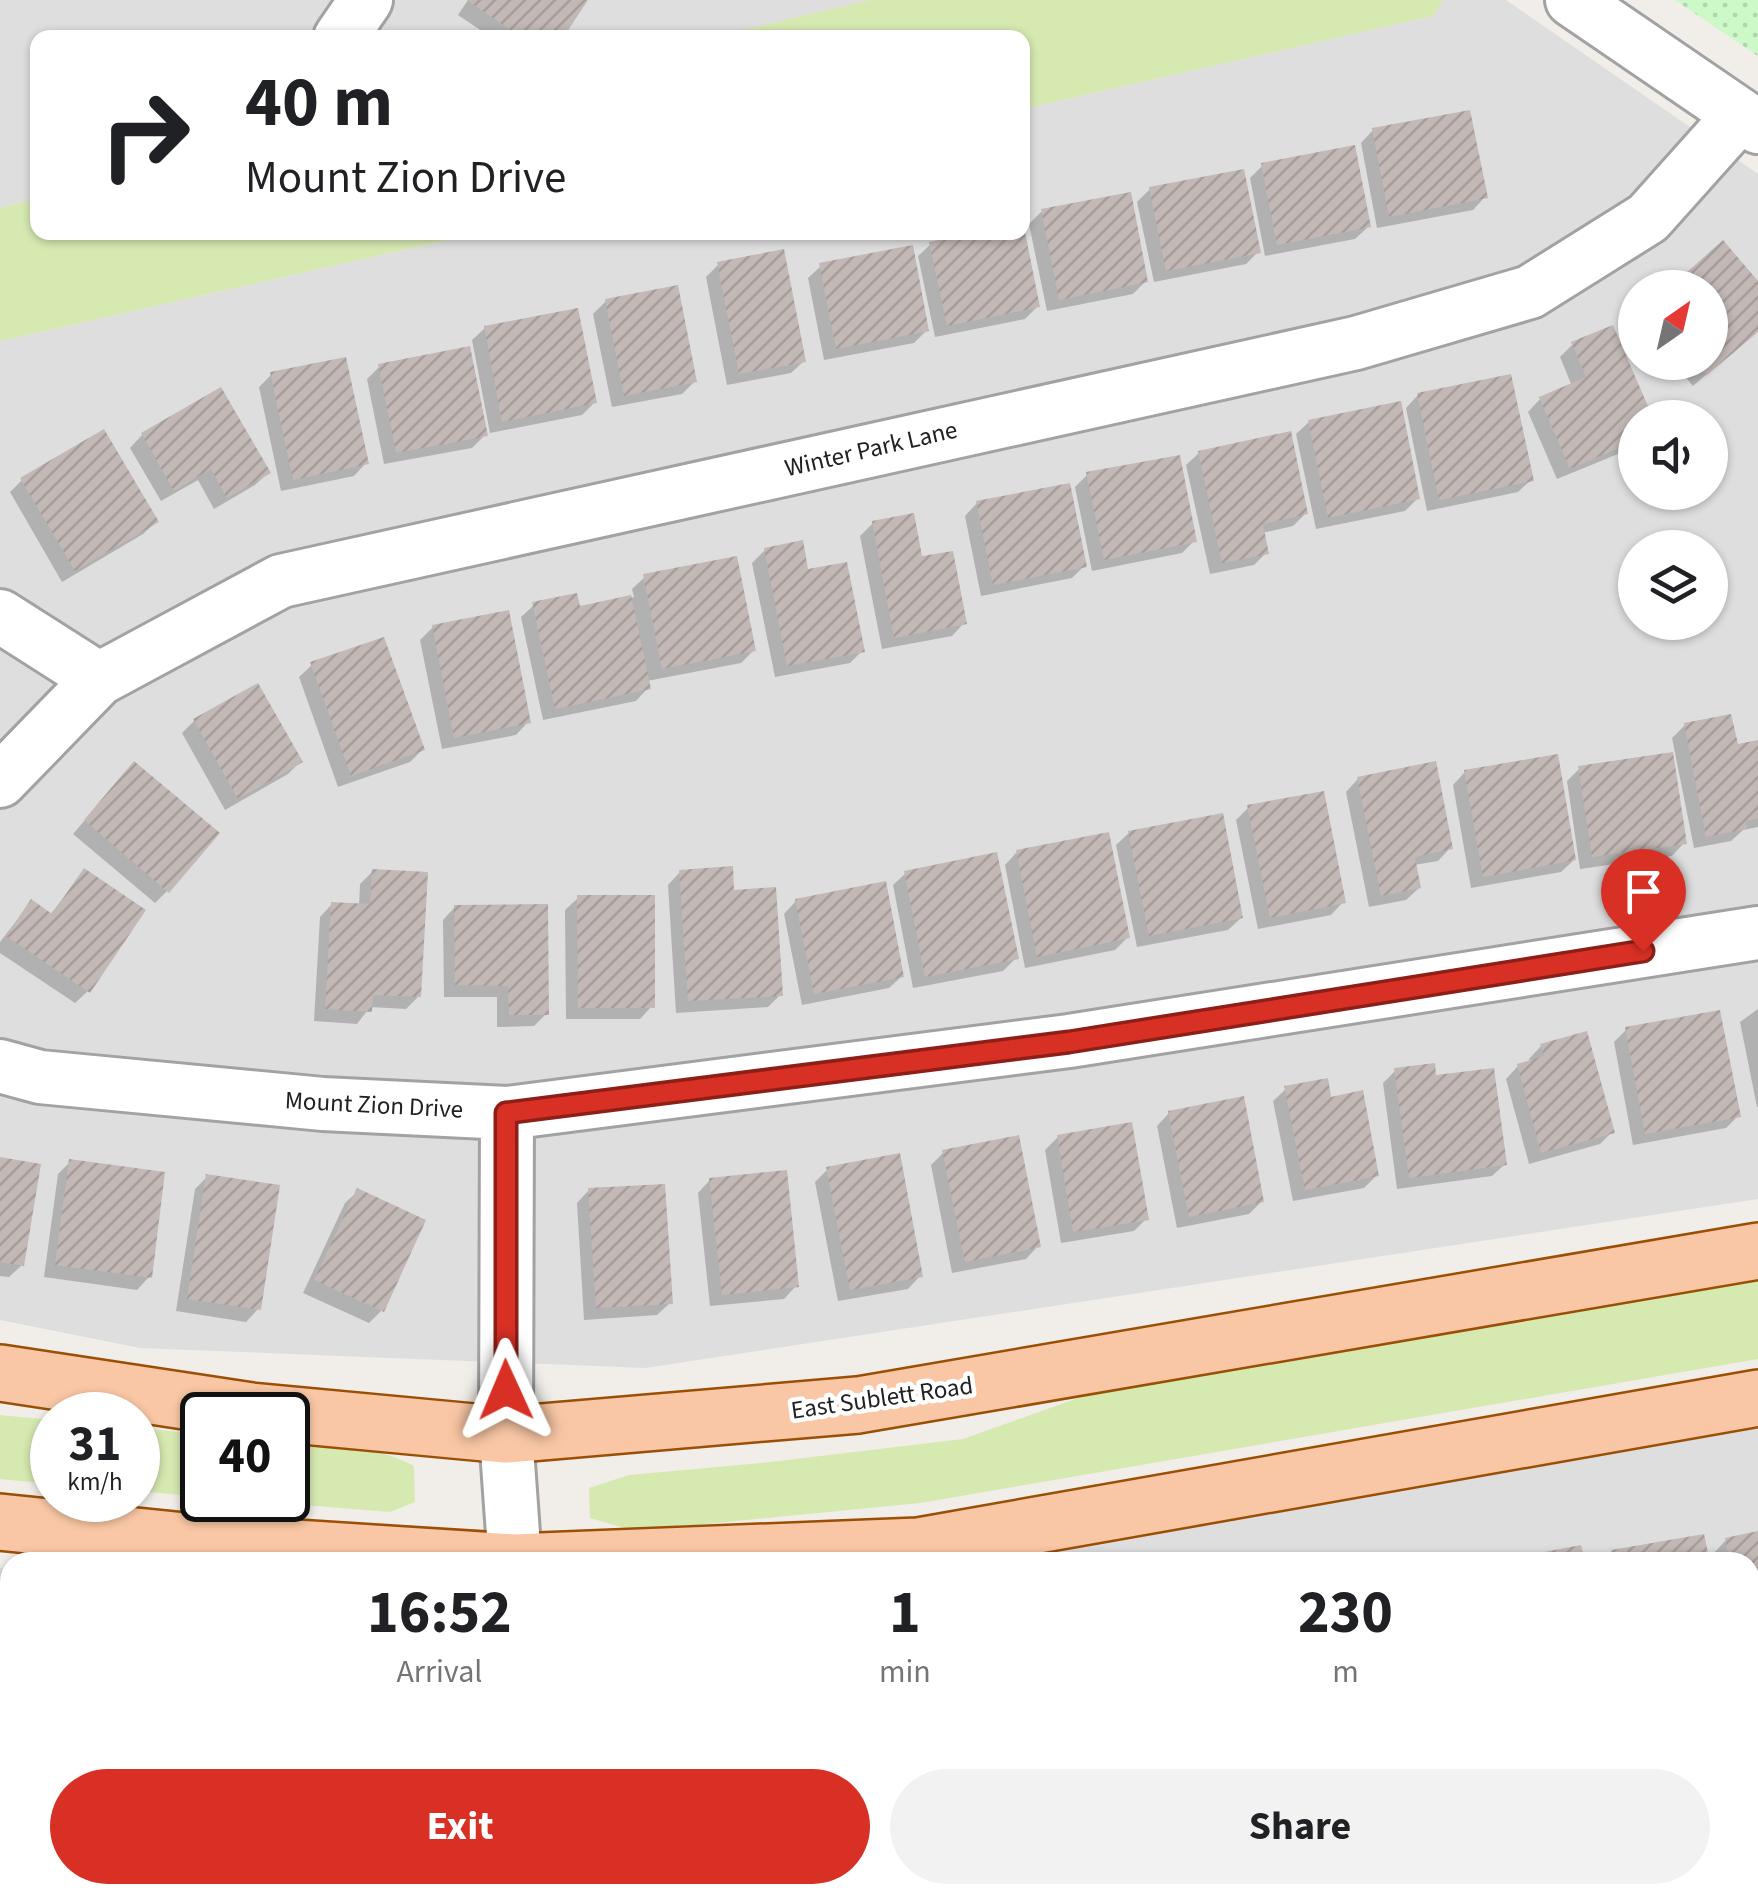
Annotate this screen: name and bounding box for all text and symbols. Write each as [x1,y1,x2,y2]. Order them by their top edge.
text: 40 m [245,53,393,153]
icon: right [80,70,210,200]
text: Mount Zion Drive [245,146,566,210]
north arrow [1618,270,1728,380]
map controls [1618,270,1728,640]
button: sound [1618,400,1728,510]
street label: Winter Park Lane [781,412,961,486]
button: layers [1618,530,1728,640]
pin [1601,849,1686,952]
icon: arrive [1616,864,1671,919]
street label: Mount Zion Drive [284,1082,464,1128]
position arrow [454,1338,558,1442]
street label: East Sublett Road [789,1367,975,1429]
speed limit sign: 40 [180,1392,310,1522]
text: 31 [69,1409,121,1480]
text: km/h [67,1464,123,1500]
text: 16:52 [367,1571,512,1656]
text: 1 [889,1571,921,1656]
text: 230 [1298,1571,1393,1656]
text: Arrival [396,1649,482,1695]
text: min [879,1649,931,1695]
text: m [1332,1649,1359,1695]
button: Exit [50,1769,870,1884]
button: Share [890,1769,1710,1884]

